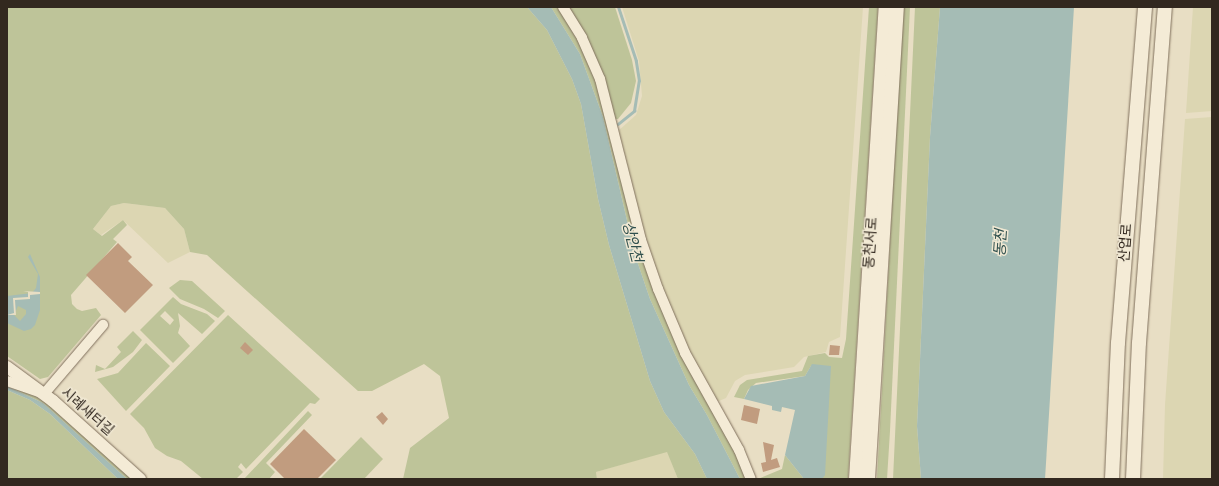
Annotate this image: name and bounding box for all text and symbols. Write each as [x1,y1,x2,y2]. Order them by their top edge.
street label: 동천서로 [861,217,881,269]
water label: 상안천 [618,220,646,264]
street label: 산업로 [1116,223,1136,263]
water label: 동천 [991,229,1011,257]
street label: 시례새터길 [57,385,117,439]

